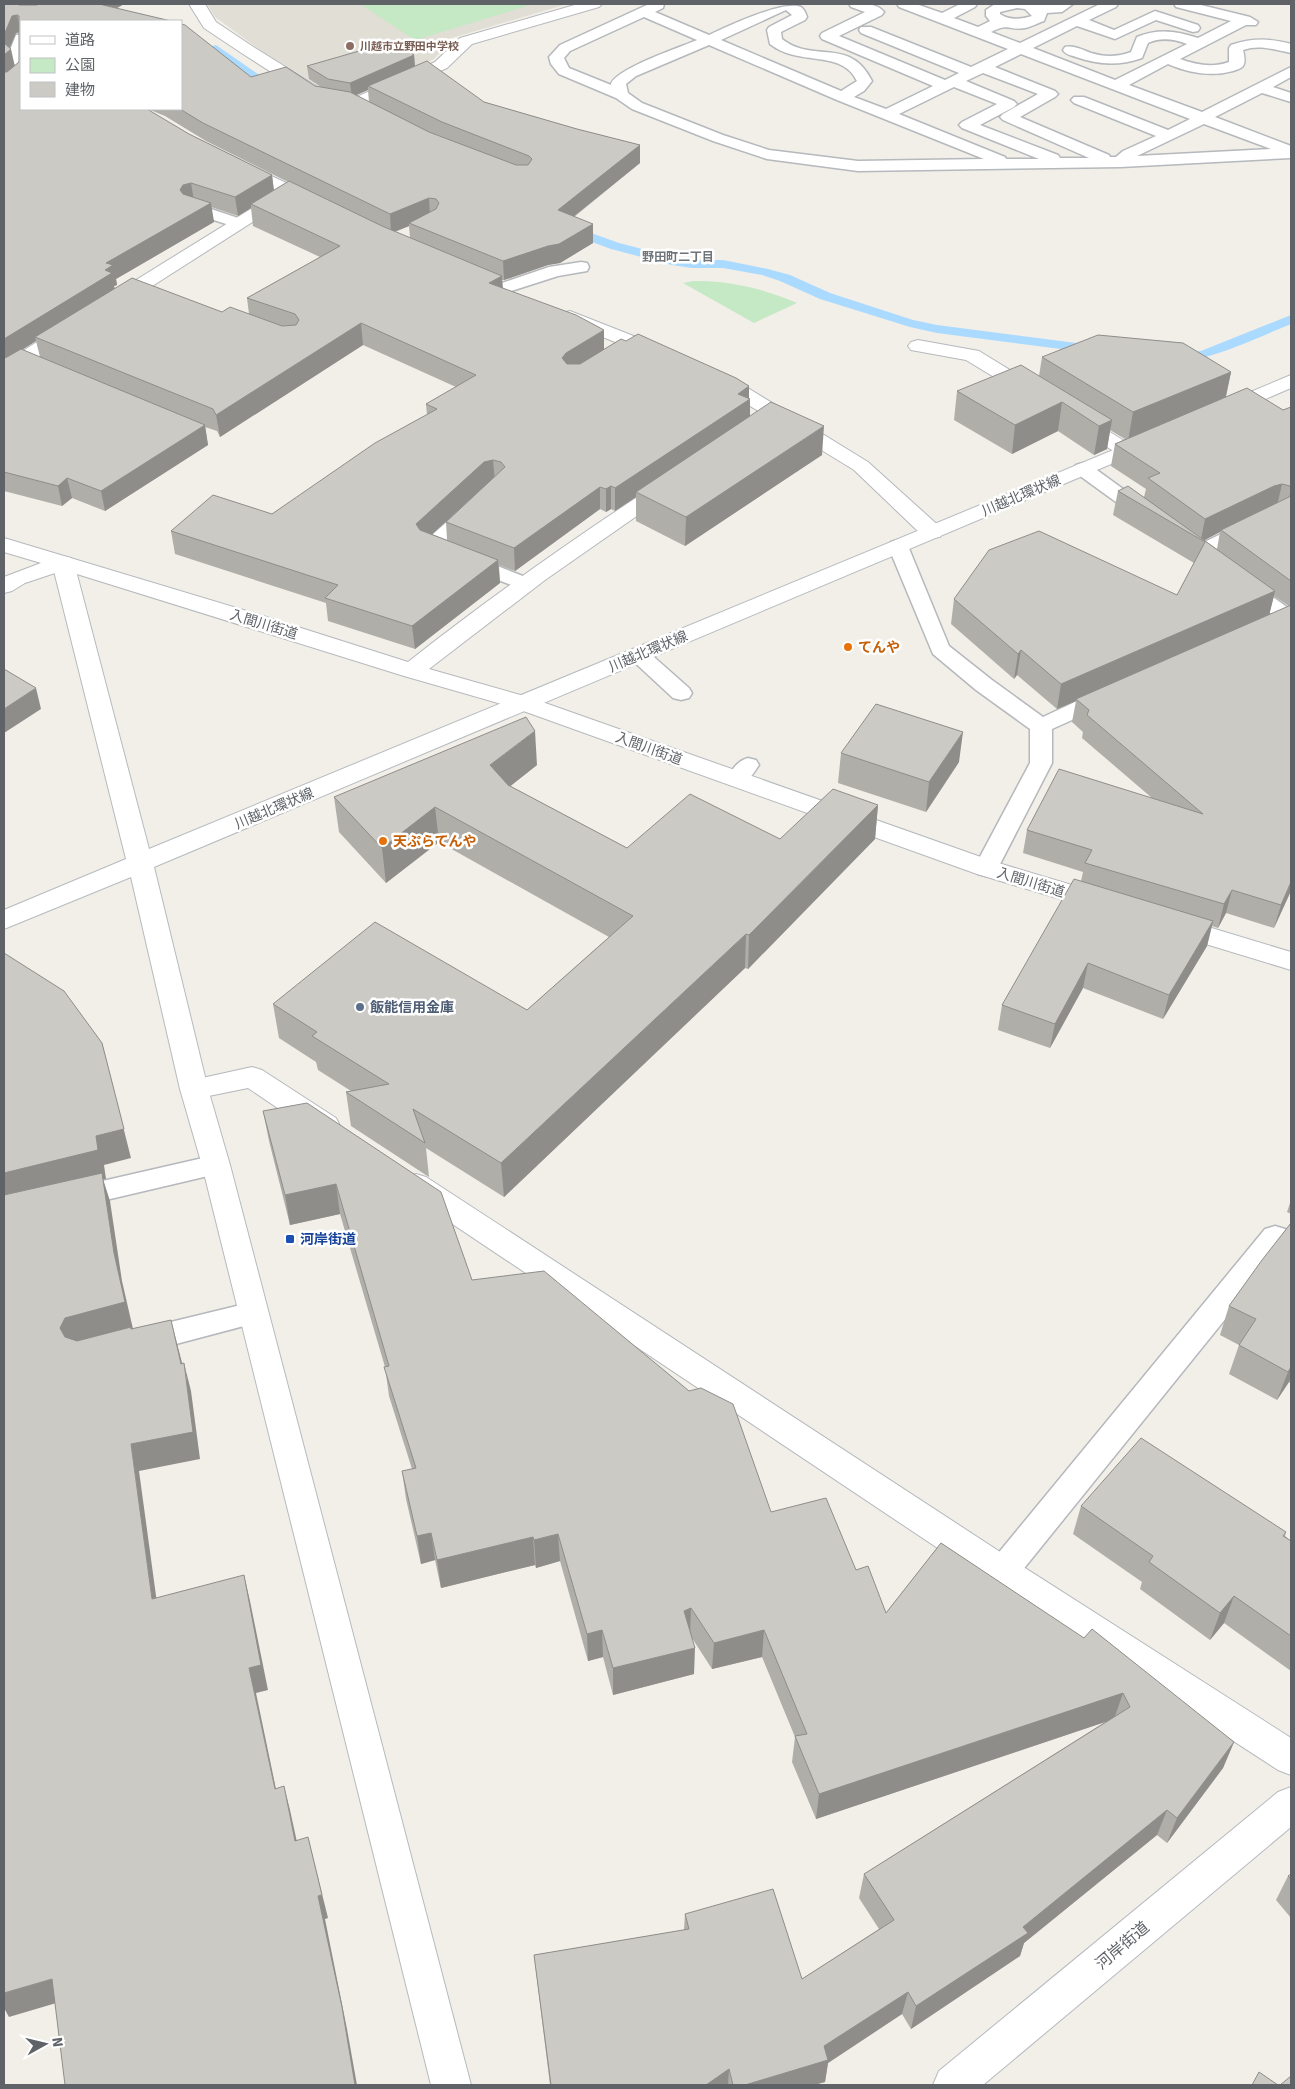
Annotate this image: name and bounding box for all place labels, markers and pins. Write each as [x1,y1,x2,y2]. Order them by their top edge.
marker: 川越市立野田中学校 [344,40,356,52]
place label: 川越市立野田中学校 [360,40,459,53]
place label: てんや [858,639,900,656]
marker: てんや [842,641,854,653]
place label: 天ぷらてんや [393,833,477,850]
marker: 天ぷらてんや [377,835,389,847]
place label: 飯能信用金庫 [370,999,454,1016]
marker: 飯能信用金庫 [354,1001,366,1013]
place label: 河岸街道 [300,1231,356,1248]
marker: 河岸街道 [284,1233,296,1245]

